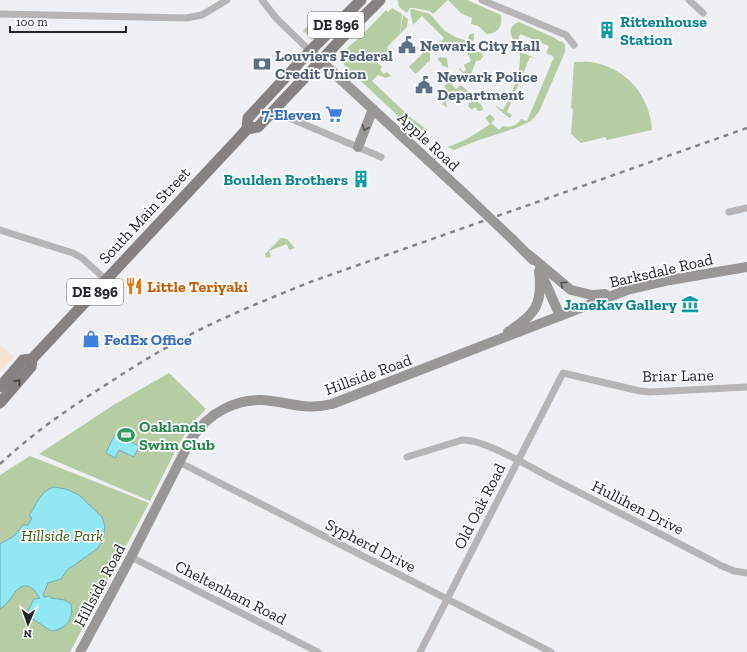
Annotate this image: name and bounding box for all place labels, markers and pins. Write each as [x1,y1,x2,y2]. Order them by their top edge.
place label: Rittenhouse Station [620,12,707,49]
building icon: Rittenhouse Station [597,20,617,40]
public building icon: Newark City Hall [397,35,417,55]
place label: Newark City Hall [420,36,540,55]
place label: Louviers Federal Credit Union [275,46,393,83]
bank icon: Louviers Federal Credit Union [252,54,272,74]
place label: Newark Police Department [437,67,538,104]
public building icon: Newark Police Department [414,75,434,95]
supermarket icon: 7-Eleven [324,104,344,124]
place label: 7-Eleven [262,105,321,124]
building icon: Boulden Brothers [351,169,371,189]
place label: Boulden Brothers [223,170,348,189]
restaurant icon: Little Teriyaki [124,276,144,296]
place label: Little Teriyaki [147,277,248,296]
museum icon: JaneKav Gallery [680,294,700,314]
place label: JaneKav Gallery [564,295,678,314]
shop icon: FedEx Office [81,329,101,349]
place label: FedEx Office [104,330,192,349]
place label: Oaklands Swim Club [139,417,215,454]
sports icon: Oaklands Swim Club [116,425,136,445]

